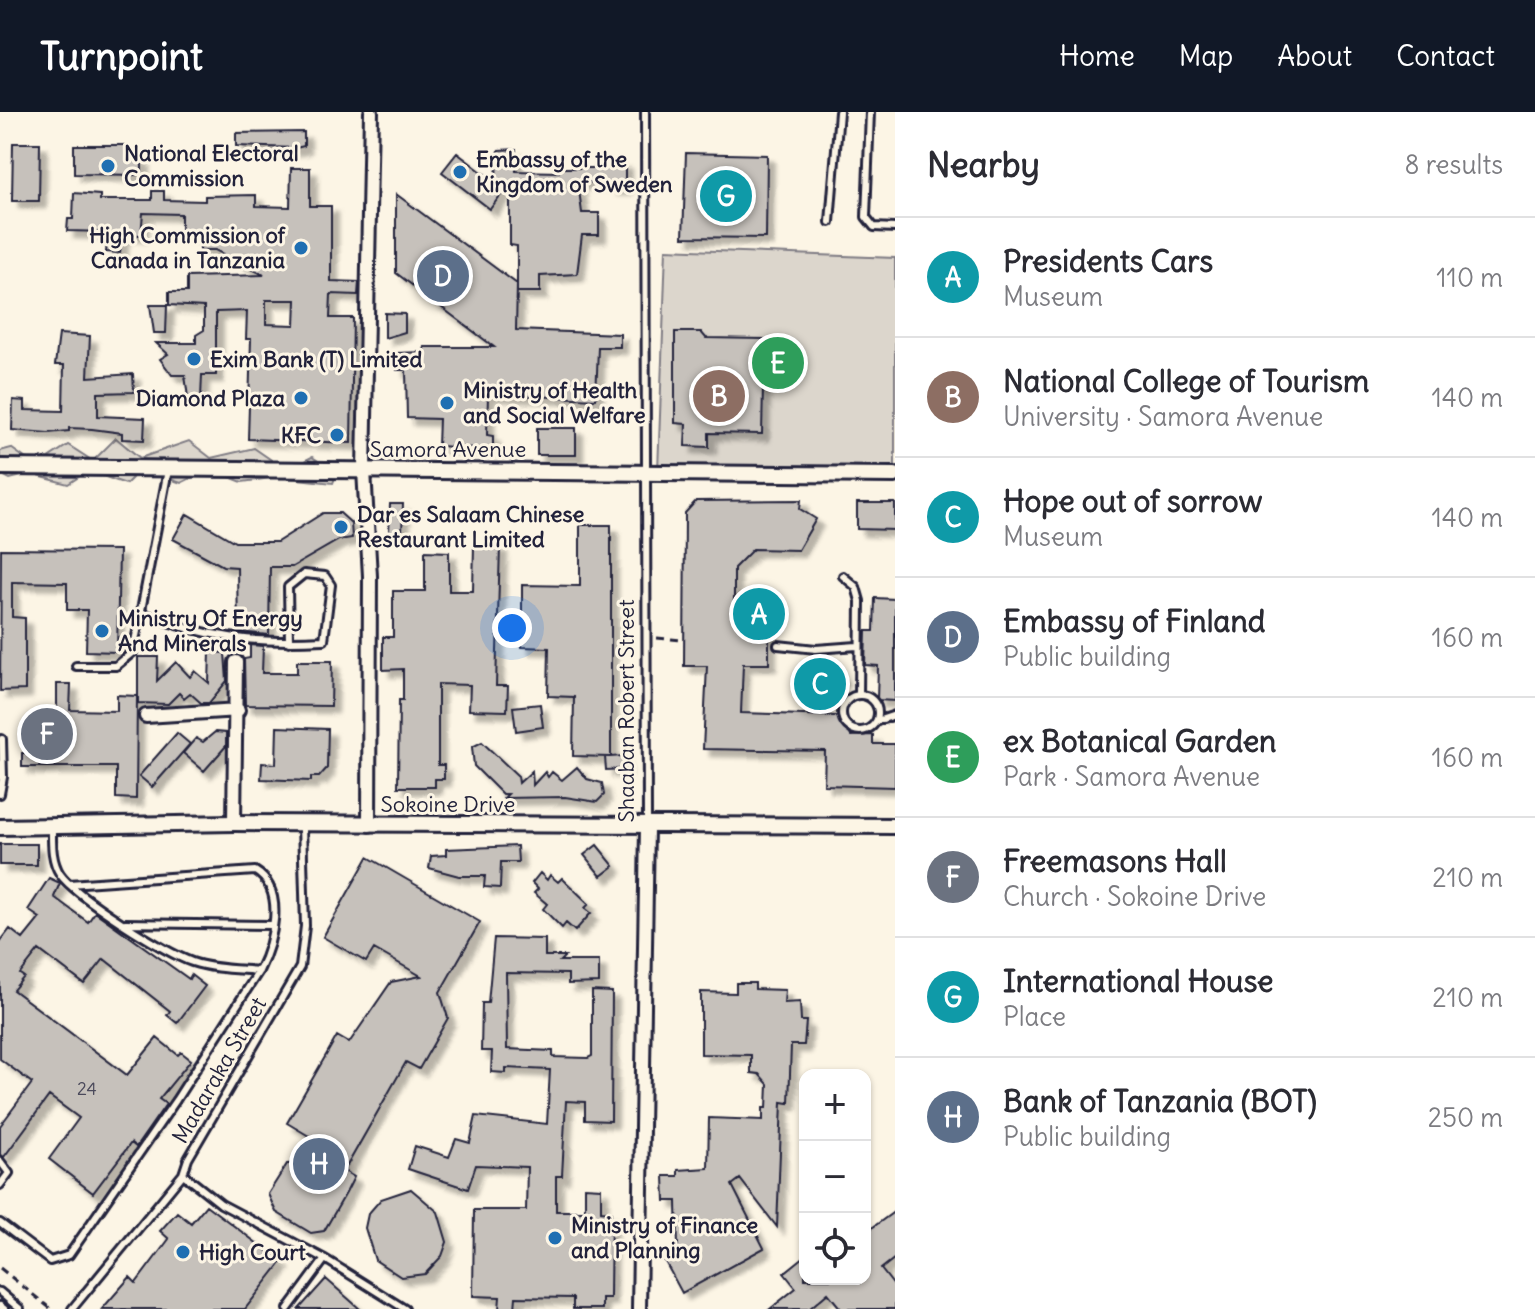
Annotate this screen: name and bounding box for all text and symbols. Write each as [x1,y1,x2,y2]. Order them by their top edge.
text: Turnpoint [40,33,203,80]
text: Home [1059,38,1135,74]
text: Map [1179,38,1233,74]
text: About [1277,38,1352,74]
text: Contact [1396,38,1495,74]
place label: National Electoral Commission [124,139,299,192]
text: Nearby [927,143,1040,186]
place label: Embassy of the Kingdom of Sweden [476,145,673,198]
text: 8 results [1405,148,1503,181]
marker: National Electoral Commission [99,157,117,175]
marker: Embassy of the Kingdom of Sweden [451,163,469,181]
pin: G [700,166,752,226]
place label: High Commission of Canada in Tanzania [89,221,286,274]
marker: High Commission of Canada in Tanzania [292,239,310,257]
text: Presidents Cars [1003,242,1213,280]
pin: D [417,246,469,306]
text: A [945,261,961,294]
text: 110 m [1436,261,1503,294]
text: Museum [1003,280,1103,313]
pin: E [752,333,804,393]
place label: Exim Bank (T) Limited [210,345,422,373]
marker: Exim Bank (T) Limited [185,350,203,368]
text: National College of Tourism [1003,362,1369,400]
pin: B [693,366,745,426]
place label: Ministry of Health and Social Welfare [463,376,646,429]
text: B [944,381,962,414]
text: 140 m [1432,381,1503,414]
place label: Diamond Plaza [136,384,285,412]
marker: Diamond Plaza [292,389,310,407]
marker: Ministry of Health and Social Welfare [438,394,456,412]
text: University · Samora Avenue [1003,400,1323,433]
place label: KFC [281,421,322,449]
marker: KFC [328,426,346,444]
street label: Samora Avenue [370,435,526,463]
text: Hope out of sorrow [1003,482,1262,520]
place label: Dar es Salaam Chinese Restaurant Limited [357,500,584,553]
text: C [944,501,962,534]
text: 140 m [1432,501,1503,534]
marker: Dar es Salaam Chinese Restaurant Limited [332,518,350,536]
text: Museum [1003,520,1103,553]
pin: A [733,584,785,644]
street label: Shaaban Robert Street [612,599,640,823]
text: Embassy of Finland [1003,602,1266,640]
place label: Ministry Of Energy And Minerals [118,604,303,657]
your location [492,608,532,648]
text: D [944,621,962,654]
text: 160 m [1432,621,1503,654]
marker: Ministry Of Energy And Minerals [93,622,111,640]
text: Public building [1003,640,1171,673]
pin: C [794,654,846,714]
pin: F [21,704,73,764]
text: ex Botanical Garden [1003,722,1276,760]
text: E [945,741,961,774]
text: 160 m [1432,741,1503,774]
text: Park · Samora Avenue [1003,760,1260,793]
street label: Sokoine Drive [381,790,515,818]
text: Freemasons Hall [1003,842,1227,880]
text: F [946,861,960,894]
text: 210 m [1432,861,1503,894]
text: Church · Sokoine Drive [1003,880,1266,913]
text: International House [1003,962,1273,1000]
text: G [944,981,962,1014]
text: 210 m [1432,981,1503,1014]
street label: Madaraka Street [166,992,272,1148]
text: Place [1003,1000,1066,1033]
map controls [799,1069,871,1285]
button: + [799,1069,871,1141]
house number: 24 [77,1077,97,1100]
text: Bank of Tanzania (BOT) [1003,1082,1317,1120]
text: H [944,1101,962,1134]
text: 250 m [1428,1101,1503,1134]
text: Public building [1003,1120,1171,1153]
pin: H [293,1134,345,1194]
button: − [799,1141,871,1213]
place label: Ministry of Finance and Planning [571,1211,758,1264]
button: locate [799,1213,871,1285]
marker: Ministry of Finance and Planning [546,1229,564,1247]
place label: High Court [199,1238,306,1266]
marker: High Court [174,1243,192,1261]

